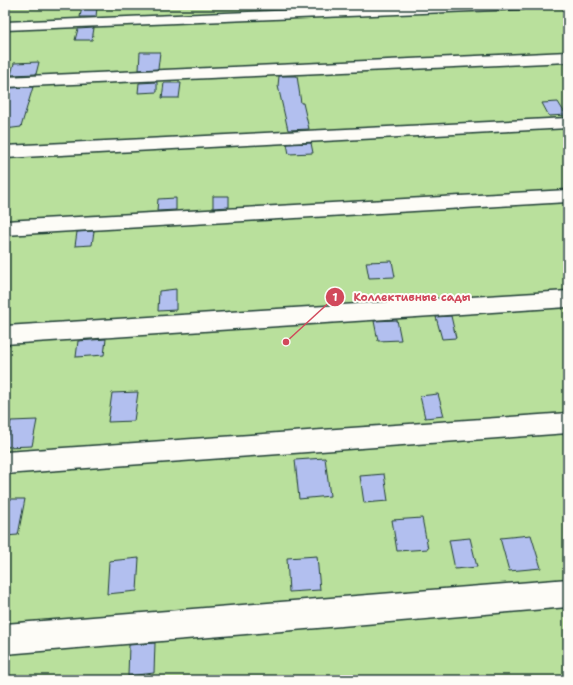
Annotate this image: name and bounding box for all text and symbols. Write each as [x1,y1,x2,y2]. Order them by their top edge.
callout: Коллективные сады [325,285,478,308]
text: 1 [332,289,338,305]
text: Коллективные сады [353,290,471,305]

